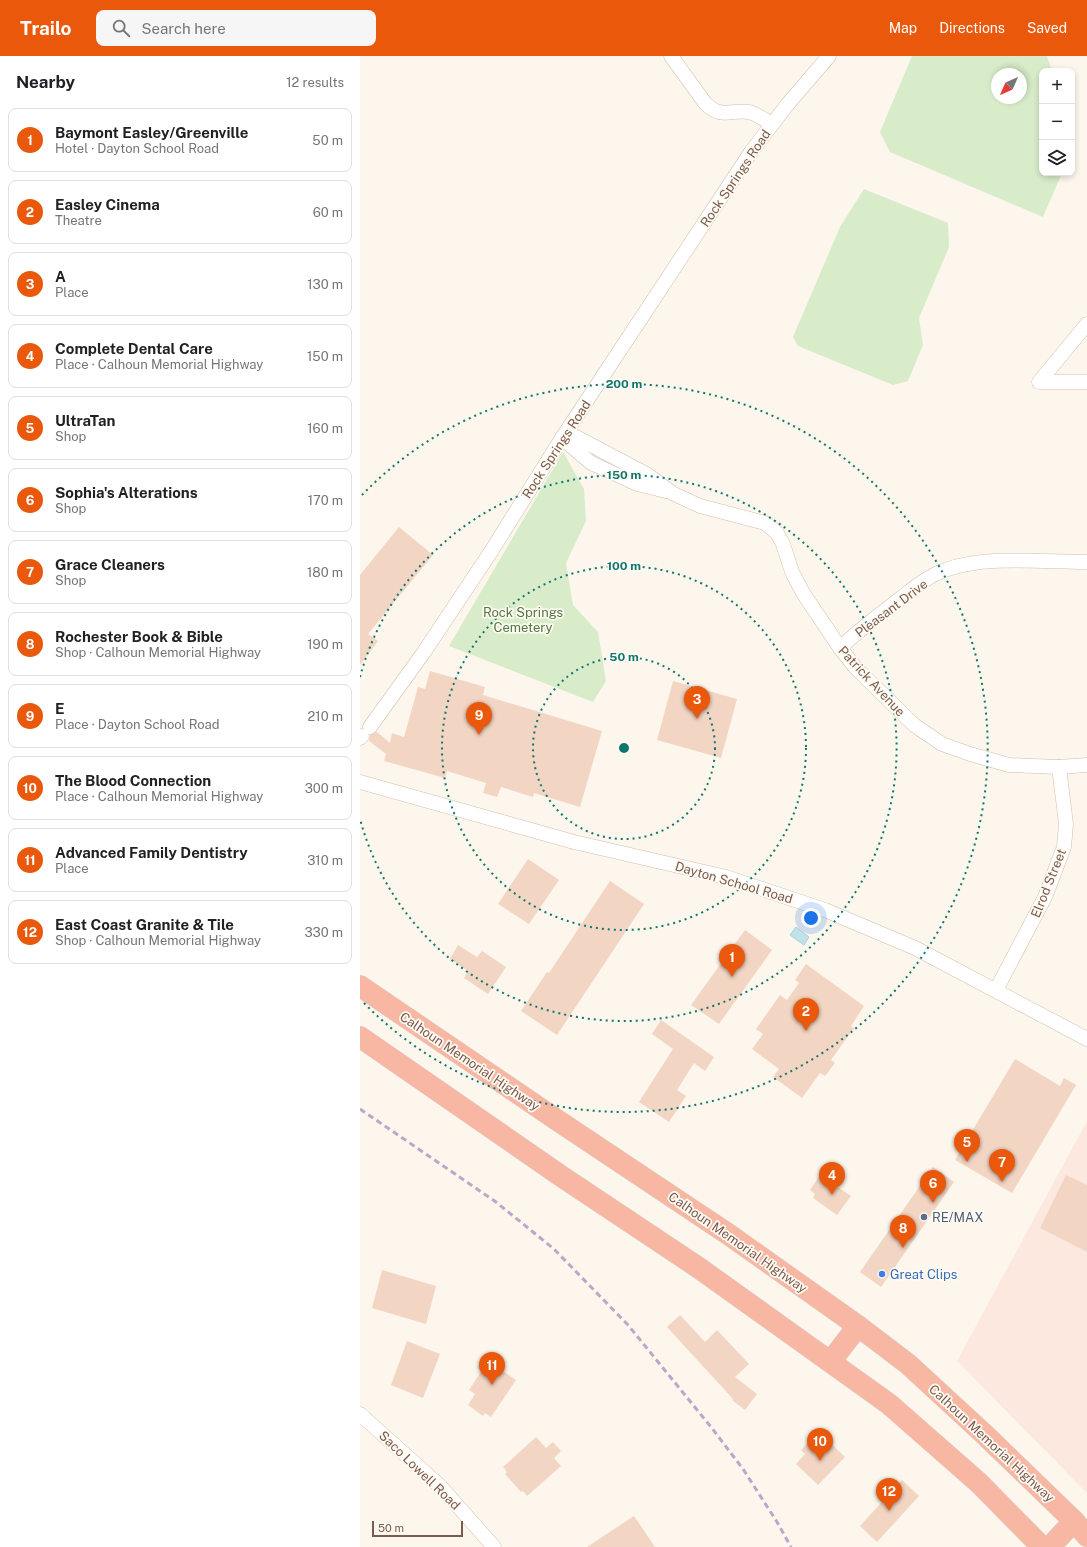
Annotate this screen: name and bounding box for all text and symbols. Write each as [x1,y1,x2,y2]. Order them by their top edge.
search box [96,10,376,46]
text: Trailo [20,17,72,39]
icon: search [110,17,132,39]
text: Search here [142,20,226,37]
text: Map [889,20,917,36]
text: Directions [939,20,1005,36]
text: Saved [1027,20,1067,36]
north arrow [991,68,1027,104]
map controls [1039,68,1075,176]
button: + [1039,68,1075,104]
text: Nearby [16,72,75,92]
text: 12 results [286,75,344,90]
button: − [1039,104,1075,140]
text: Baymont Easley/Greenville [55,124,248,141]
street label: Rock Springs Road [697,127,774,230]
text: 1 [27,133,33,148]
text: 50 m [312,133,343,148]
button: layers [1039,140,1075,176]
text: Hotel · Dayton School Road [55,141,219,156]
text: Easley Cinema [55,196,160,213]
text: 2 [26,205,34,220]
text: 60 m [313,205,343,220]
text: Theatre [55,213,102,228]
text: A [55,268,66,285]
text: 3 [26,277,34,292]
text: 130 m [307,277,343,292]
text: Place [55,285,89,300]
text: Complete Dental Care [55,340,213,357]
text: 4 [26,349,34,364]
text: 150 m [307,349,343,364]
text: Place · Calhoun Memorial Highway [55,357,263,372]
text: 200 m [606,377,642,391]
street label: Rock Springs Road [519,397,594,501]
text: UltraTan [55,412,115,429]
text: 5 [26,421,34,436]
text: 160 m [307,421,343,436]
text: Shop [55,429,86,444]
text: 150 m [607,468,641,482]
text: Sophia's Alterations [55,484,198,501]
text: 6 [26,493,34,508]
text: 170 m [308,493,343,508]
text: Shop [55,501,86,516]
text: Grace Cleaners [55,556,165,573]
text: 100 m [607,559,641,573]
text: 7 [26,565,34,580]
text: 180 m [307,565,343,580]
text: Shop [55,573,86,588]
street label: Pleasant Drive [852,576,930,640]
park label: Rock Springs Cemetery [483,605,563,635]
text: Rochester Book & Bible [55,628,223,645]
text: 8 [26,637,34,652]
text: 190 m [307,637,343,652]
street label: Patrick Avenue [835,643,908,720]
text: Shop · Calhoun Memorial Highway [55,645,261,660]
text: 50 m [609,650,639,664]
pin: 3 [684,686,710,719]
text: E [55,700,65,717]
pin: 9 [466,702,492,735]
text: 9 [26,709,34,724]
text: 210 m [308,709,343,724]
text: Place · Dayton School Road [55,717,220,732]
centre of rings [617,741,631,755]
text: The Blood Connection [55,772,211,789]
text: 10 [23,781,37,796]
text: 300 m [305,781,343,796]
text: Place · Calhoun Memorial Highway [55,789,263,804]
text: Advanced Family Dentistry [55,844,248,861]
street label: Elrod Street [1028,847,1069,920]
text: 11 [24,853,36,868]
text: 310 m [307,853,343,868]
street label: Dayton School Road [673,859,794,906]
text: Place [55,861,89,876]
your location [801,908,821,928]
text: East Coast Granite & Tile [55,916,234,933]
text: 12 [23,925,37,940]
text: 330 m [304,925,343,940]
text: Shop · Calhoun Memorial Highway [55,933,261,948]
pin: 1 [719,944,745,977]
pin: 2 [793,998,819,1031]
street label: Calhoun Memorial Highway [397,1009,543,1114]
pin: 5 [954,1129,980,1162]
pin: 7 [989,1149,1015,1182]
pin: 4 [819,1162,845,1195]
pin: 6 [920,1170,946,1203]
street label: Calhoun Memorial Highway [666,1189,810,1296]
place label: RE/MAX [932,1210,983,1225]
marker: RE/MAX [919,1212,929,1222]
pin: 8 [890,1215,916,1248]
place label: Great Clips [890,1267,957,1282]
marker: Great Clips [877,1269,887,1279]
pin: 11 [479,1352,505,1385]
street label: Calhoun Memorial Highway [926,1381,1057,1505]
street label: Saco Lowell Road [376,1428,463,1513]
pin: 10 [807,1428,833,1461]
pin: 12 [876,1478,902,1511]
scale bar [372,1519,463,1538]
text: 50 m [378,1522,404,1534]

